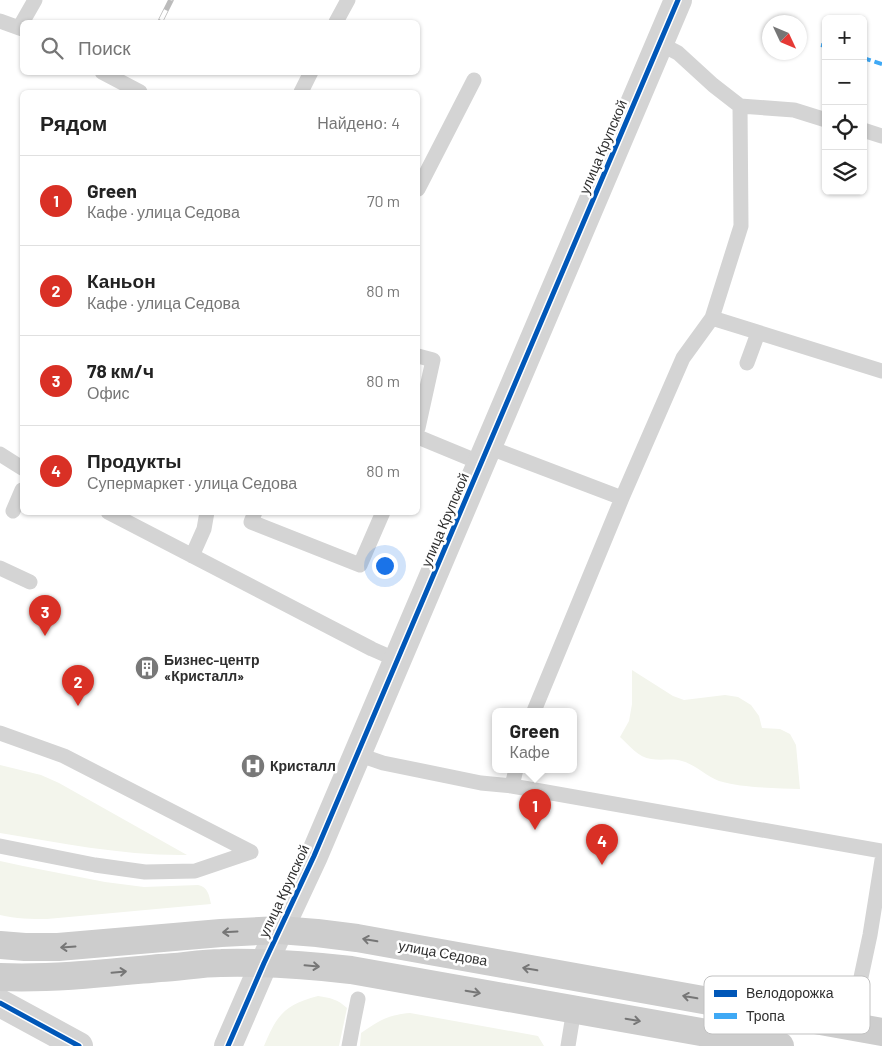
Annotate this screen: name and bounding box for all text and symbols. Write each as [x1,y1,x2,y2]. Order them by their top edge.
north arrow [762,15,807,60]
map controls [822,15,867,195]
button: + [822,15,867,60]
search box [20,20,420,75]
icon: search [38,34,66,62]
text: Поиск [78,36,131,59]
button: − [822,60,867,105]
street label: улица Крупской [575,97,630,196]
button: locate [822,105,867,150]
text: Рядом [40,110,107,135]
text: Найдено: 4 [317,113,400,132]
button: layers [822,150,867,195]
text: Green [87,179,137,202]
text: 1 [53,191,59,210]
text: 70 m [367,191,400,210]
text: Кафе · улица Седова [87,202,240,221]
text: Каньон [87,269,156,292]
text: 2 [52,281,60,300]
text: 80 m [366,281,400,300]
text: Кафе · улица Седова [87,293,240,312]
text: 78 км/ч [87,359,154,382]
text: 3 [52,371,60,390]
text: 80 m [366,371,400,390]
text: Офис [87,383,130,402]
text: Продукты [87,449,182,472]
text: 4 [51,461,61,480]
text: 80 m [366,461,400,480]
street label: улица Крупской [417,470,472,569]
text: Супермаркет · улица Седова [87,473,297,492]
your location [372,553,398,579]
pin: 3 [29,595,61,636]
place label: Бизнес-центр «Кристалл» [164,651,259,684]
building icon: Бизнес-центр «Кристалл» [134,655,160,681]
pin: 2 [62,665,94,706]
popup [492,708,577,773]
text: Green [510,719,559,742]
text: Кафе [510,742,550,761]
hospital icon: Кристалл [240,753,266,779]
place label: Кристалл [270,757,336,774]
pin: 1 [519,789,551,830]
pin: 4 [586,824,618,865]
street label: улица Крупской [255,842,312,940]
one-way arrow [222,928,238,937]
one-way arrow [362,935,378,945]
street label: улица Седова [397,936,489,969]
one-way arrow [60,942,76,951]
one-way arrow [304,961,320,971]
one-way arrow [522,964,538,974]
one-way arrow [110,967,126,977]
legend [704,976,870,1034]
text: Велодорожка [746,984,834,1001]
one-way arrow [464,987,480,997]
one-way arrow [682,992,698,1002]
text: Тропа [746,1007,785,1024]
one-way arrow [624,1015,640,1025]

